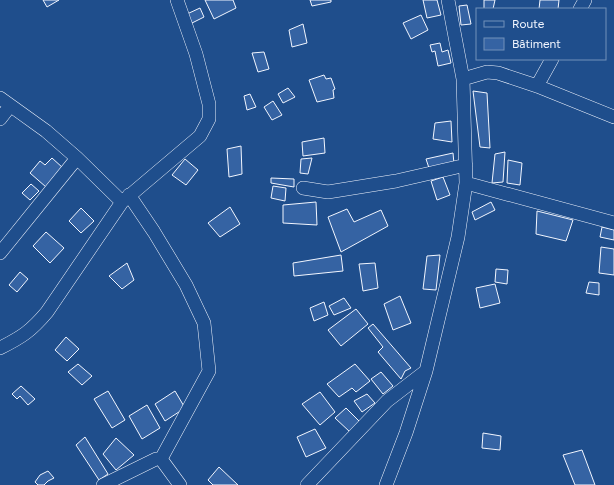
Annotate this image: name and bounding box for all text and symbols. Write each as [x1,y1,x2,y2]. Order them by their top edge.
legend [476,8,606,60]
text: Route [512,17,545,31]
text: Bâtiment [512,37,561,51]

